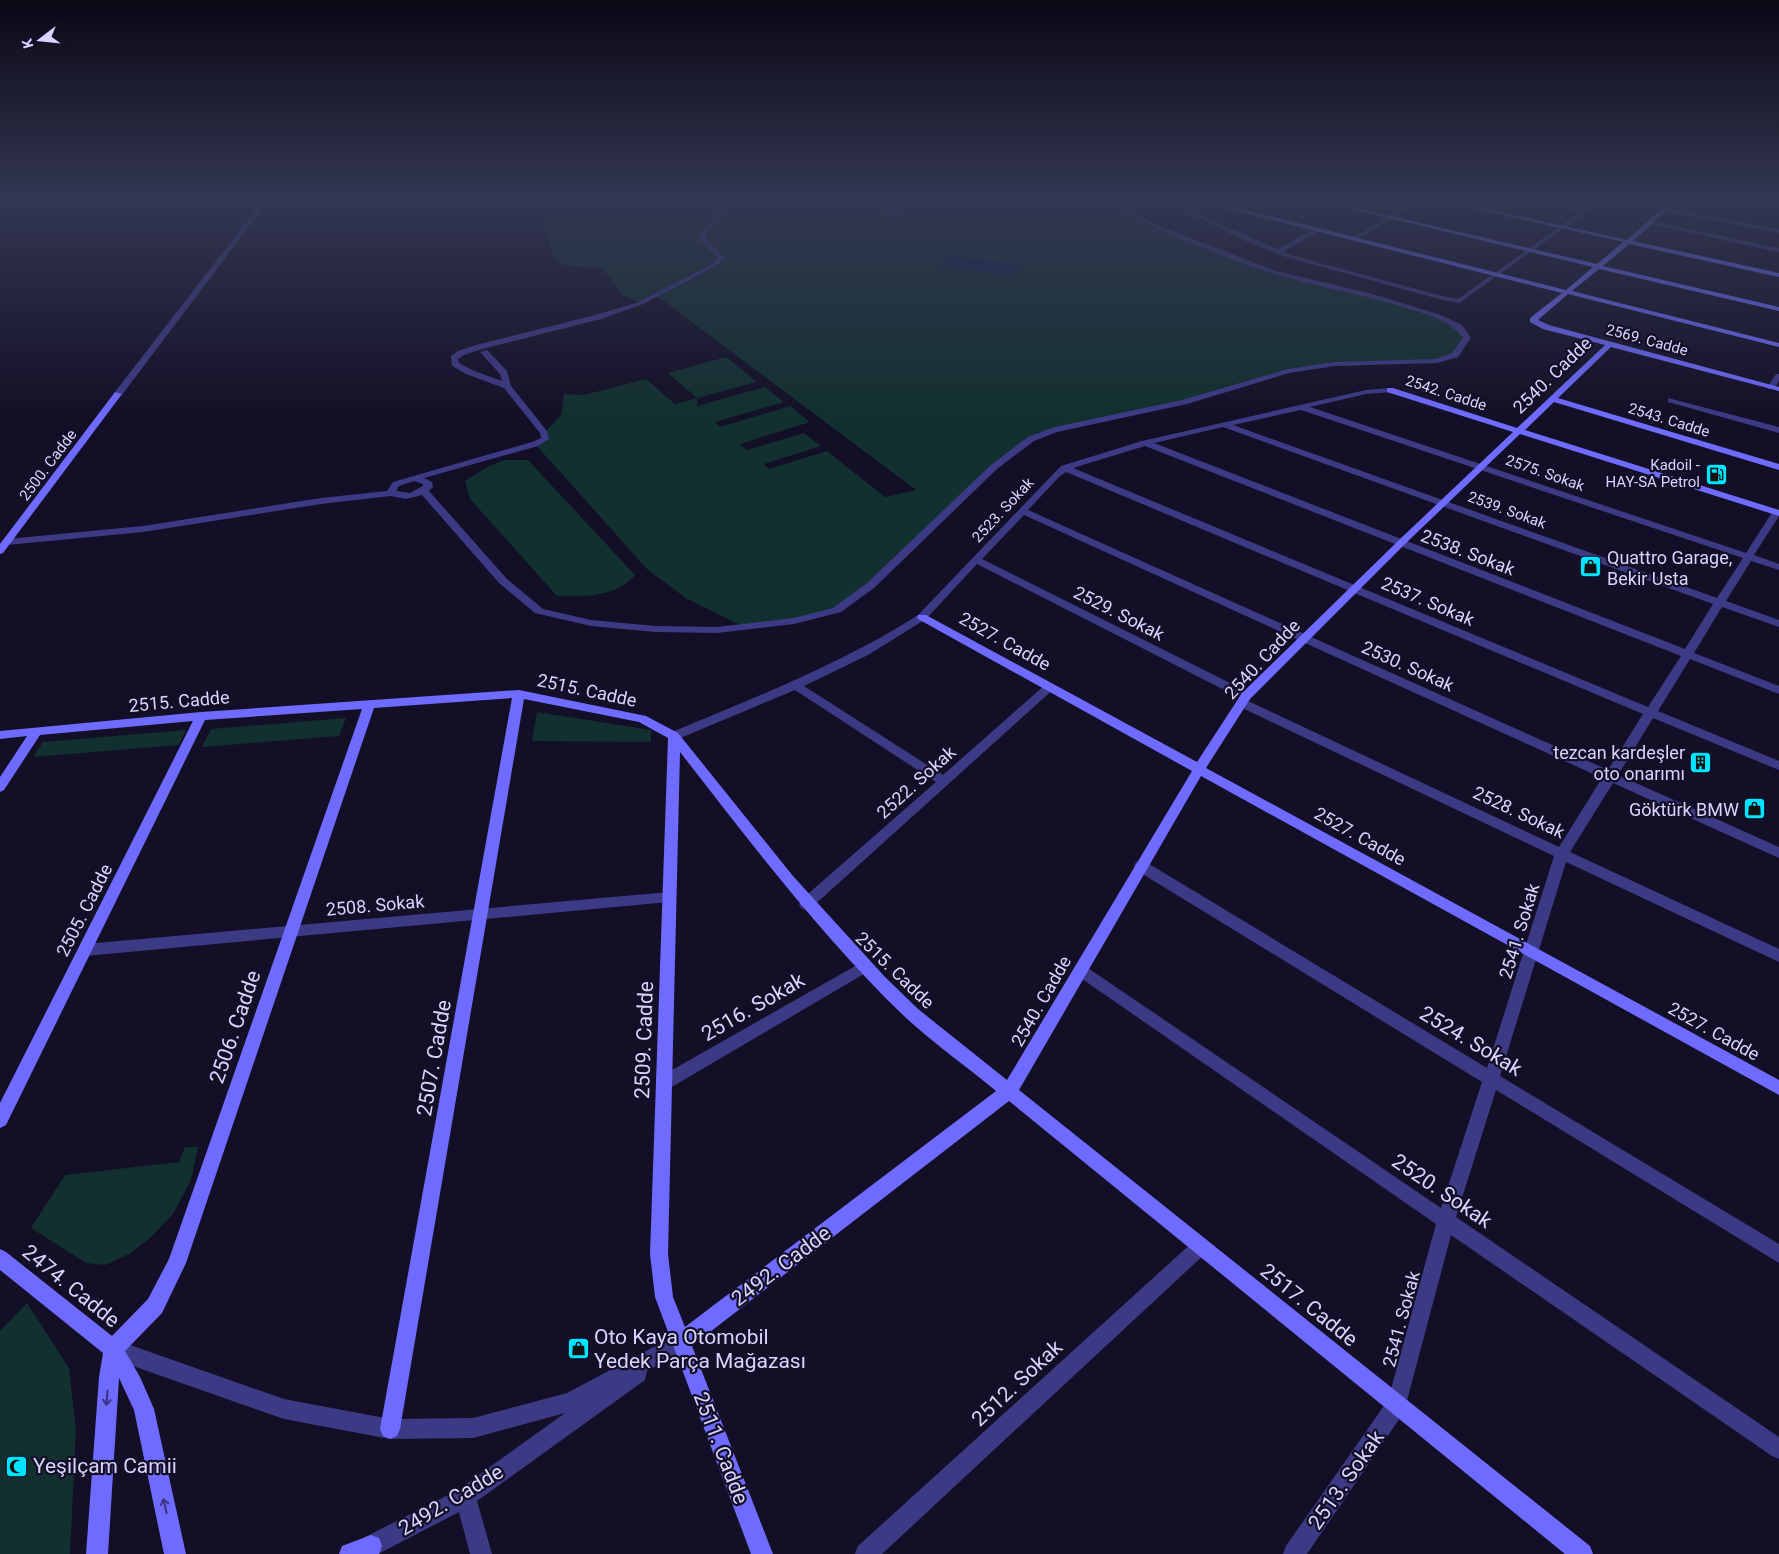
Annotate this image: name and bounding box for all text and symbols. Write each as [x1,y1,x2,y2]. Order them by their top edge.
north arrow [15,15,65,65]
text: K [19,37,36,50]
street label: 2569. Cadde [1604,320,1690,360]
street label: 2540. Cadde [1508,332,1596,418]
street label: 2542. Cadde [1403,371,1489,415]
street label: 2543. Cadde [1626,399,1712,441]
street label: 2500. Cadde [15,426,81,504]
street label: 2575. Sokak [1503,451,1587,495]
place label: Kadoil - HAY-SA Petrol [1606,456,1700,491]
fuel station icon: Kadoil - HAY-SA Petrol [1704,462,1728,486]
street label: 2523. Sokak [968,474,1038,546]
street label: 2539. Sokak [1465,487,1549,533]
street label: 2538. Sokak [1418,525,1519,580]
place label: Quattro Garage, Bekir Usta [1607,547,1732,589]
shop icon: Quattro Garage, Bekir Usta [1579,555,1603,579]
street label: 2537. Sokak [1378,572,1478,630]
street label: 2529. Sokak [1070,581,1169,645]
street label: 2527. Cadde [956,607,1054,675]
street label: 2540. Cadde [1220,615,1304,703]
street label: 2530. Sokak [1359,636,1458,696]
street label: 2515. Cadde [535,669,639,711]
street label: 2515. Cadde [128,686,230,716]
street label: 2522. Sokak [872,741,960,823]
place label: tezcan kardeşler oto onarımı [1553,742,1685,784]
building icon: tezcan kardeşler oto onarımı [1689,750,1713,774]
street label: 2528. Sokak [1470,782,1569,843]
shop icon: Göktürk BMW [1743,797,1767,821]
place label: Göktürk BMW [1629,799,1739,820]
street label: 2527. Cadde [1311,802,1409,870]
street label: 2505. Cadde [52,860,116,960]
street label: 2541. Sokak [1495,880,1544,981]
street label: 2508. Sokak [325,890,426,920]
street label: 2515. Cadde [851,927,939,1013]
street label: 2540. Cadde [1007,952,1075,1050]
street label: 2506. Cadde [204,967,266,1087]
street label: 2516. Sokak [697,968,809,1046]
street label: 2509. Cadde [630,981,658,1099]
street label: 2527. Cadde [1665,997,1763,1065]
street label: 2507. Cadde [412,998,456,1118]
street label: 2524. Sokak [1415,1001,1527,1081]
street label: 2520. Sokak [1388,1149,1497,1233]
street label: 2492. Cadde [727,1221,835,1311]
street label: 2474. Cadde [18,1240,124,1332]
street label: 2517. Cadde [1256,1259,1362,1351]
street label: 2541. Sokak [1378,1268,1424,1369]
place label: Oto Kaya Otomobil Yedek Parça Mağazası [594,1325,806,1373]
street label: 2512. Sokak [967,1335,1068,1431]
shop icon: Oto Kaya Otomobil Yedek Parça Mağazası [566,1337,590,1361]
one-way arrow [103,1389,112,1405]
street label: 2511. Cadde [689,1389,753,1507]
street label: 2513. Sokak [1303,1426,1389,1534]
mosque icon: Yeşilçam Camii [5,1454,29,1478]
place label: Yeşilçam Camii [33,1454,177,1478]
street label: 2492. Cadde [394,1459,508,1541]
one-way arrow [160,1499,169,1515]

